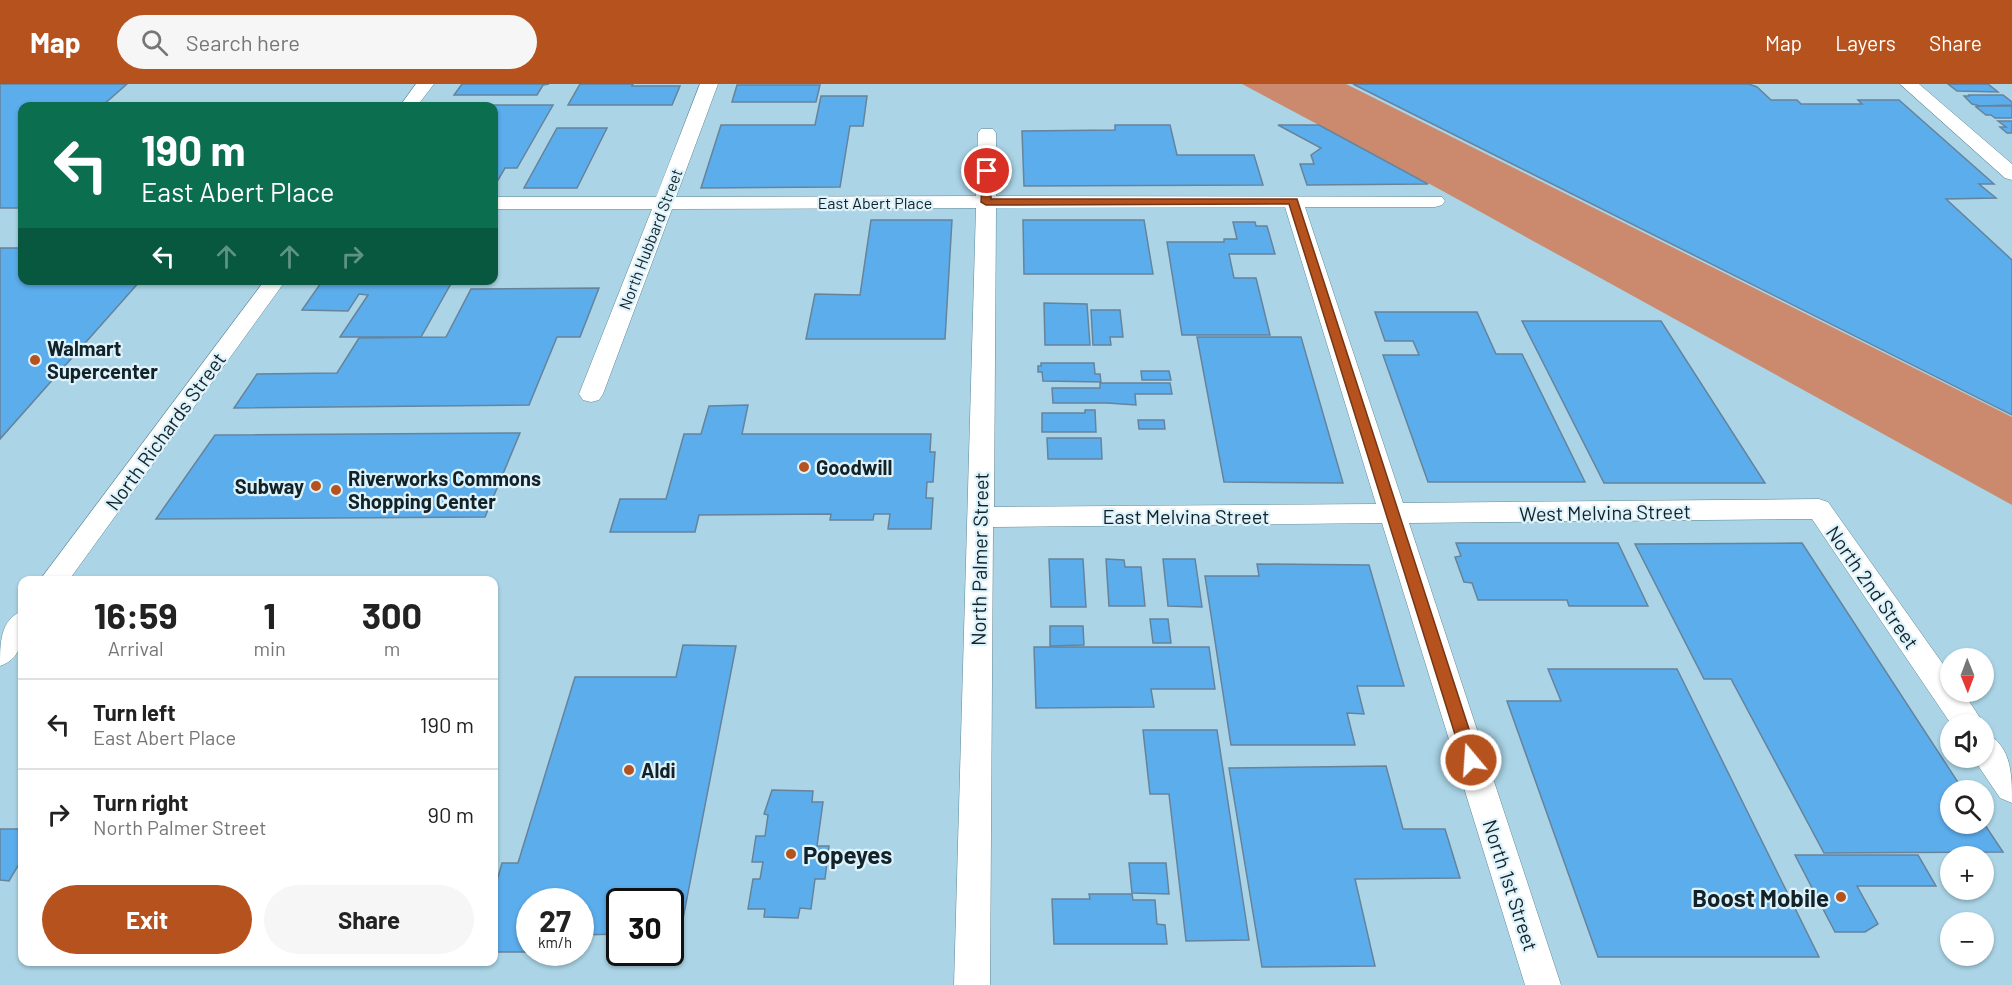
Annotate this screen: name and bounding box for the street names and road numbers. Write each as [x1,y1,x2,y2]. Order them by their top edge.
street label: North Hubbard Street [614,166,686,312]
street label: East Abert Place [818,193,932,212]
street label: North Richards Street [100,347,230,515]
street label: North Palmer Street [965,472,993,646]
street label: West Melvina Street [1519,499,1691,525]
street label: East Melvina Street [1103,504,1269,528]
street label: North 2nd Street [1822,521,1924,653]
street label: North 1st Street [1478,816,1544,954]

